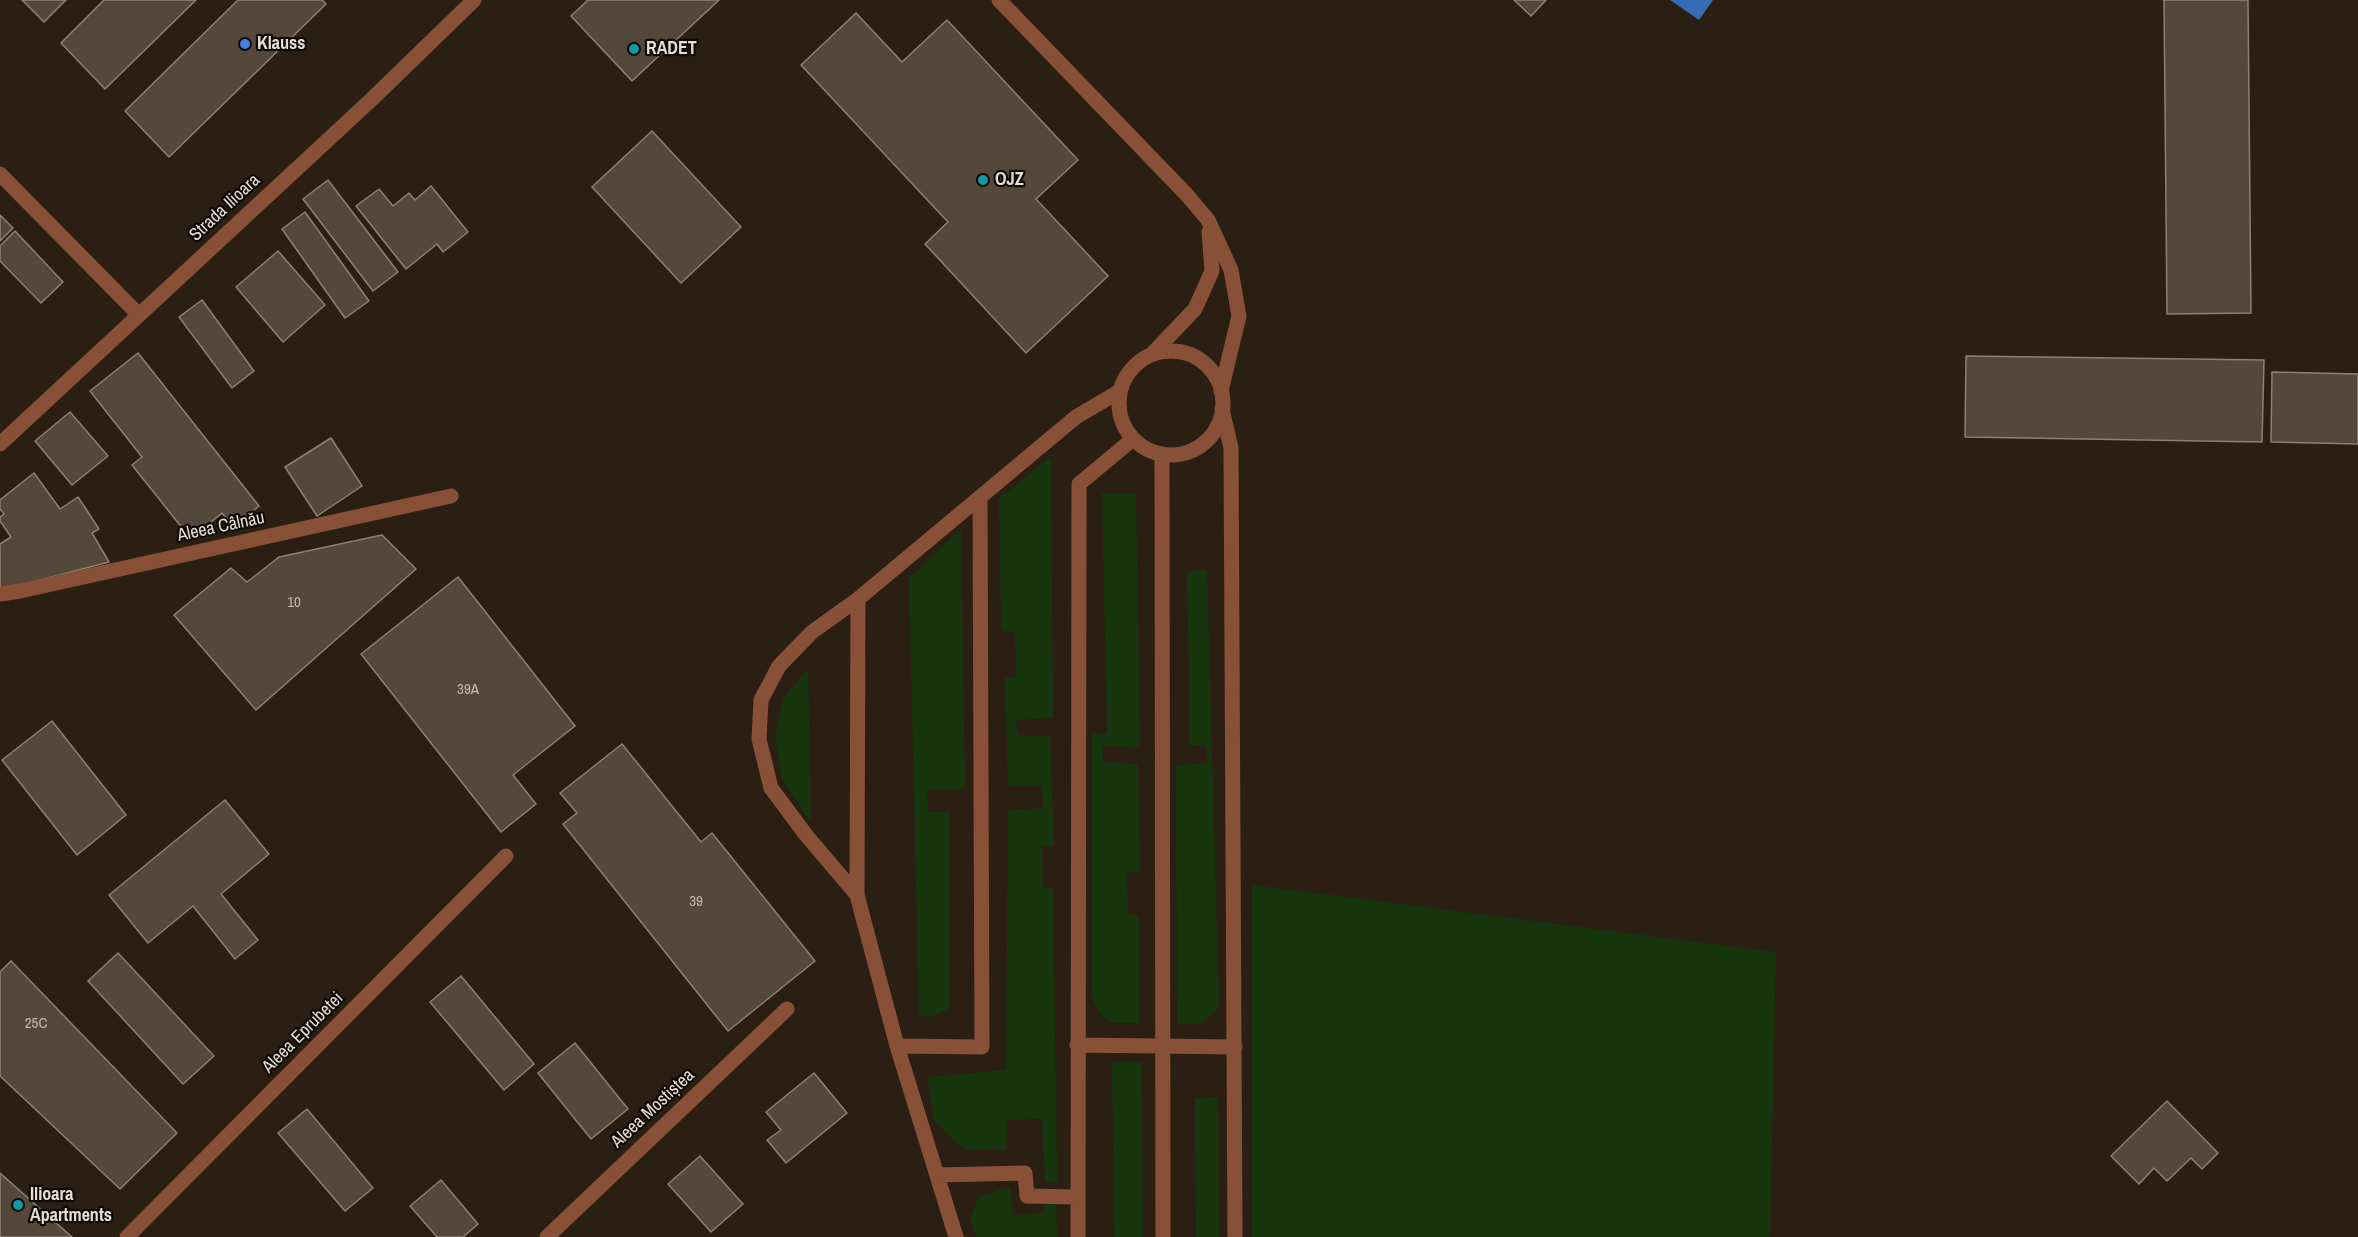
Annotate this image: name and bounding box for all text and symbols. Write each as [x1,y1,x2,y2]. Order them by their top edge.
place label: Klauss [257,33,305,55]
marker: Klauss [238,37,252,51]
place label: RADET [646,38,697,60]
marker: RADET [627,42,641,56]
place label: OJZ [995,169,1024,191]
street label: Strada Ilioara [185,170,265,246]
marker: OJZ [976,173,990,187]
street label: Aleea Câlnău [175,507,267,547]
house number: 10 [287,594,301,612]
house number: 39A [457,681,479,699]
house number: 39 [689,893,703,911]
street label: Aleea Eprubetei [258,988,348,1078]
house number: 25C [25,1015,47,1033]
street label: Aleea Mostiștea [607,1065,699,1153]
place label: Ilioara Apartments [30,1184,112,1226]
marker: Ilioara Apartments [11,1198,25,1212]

